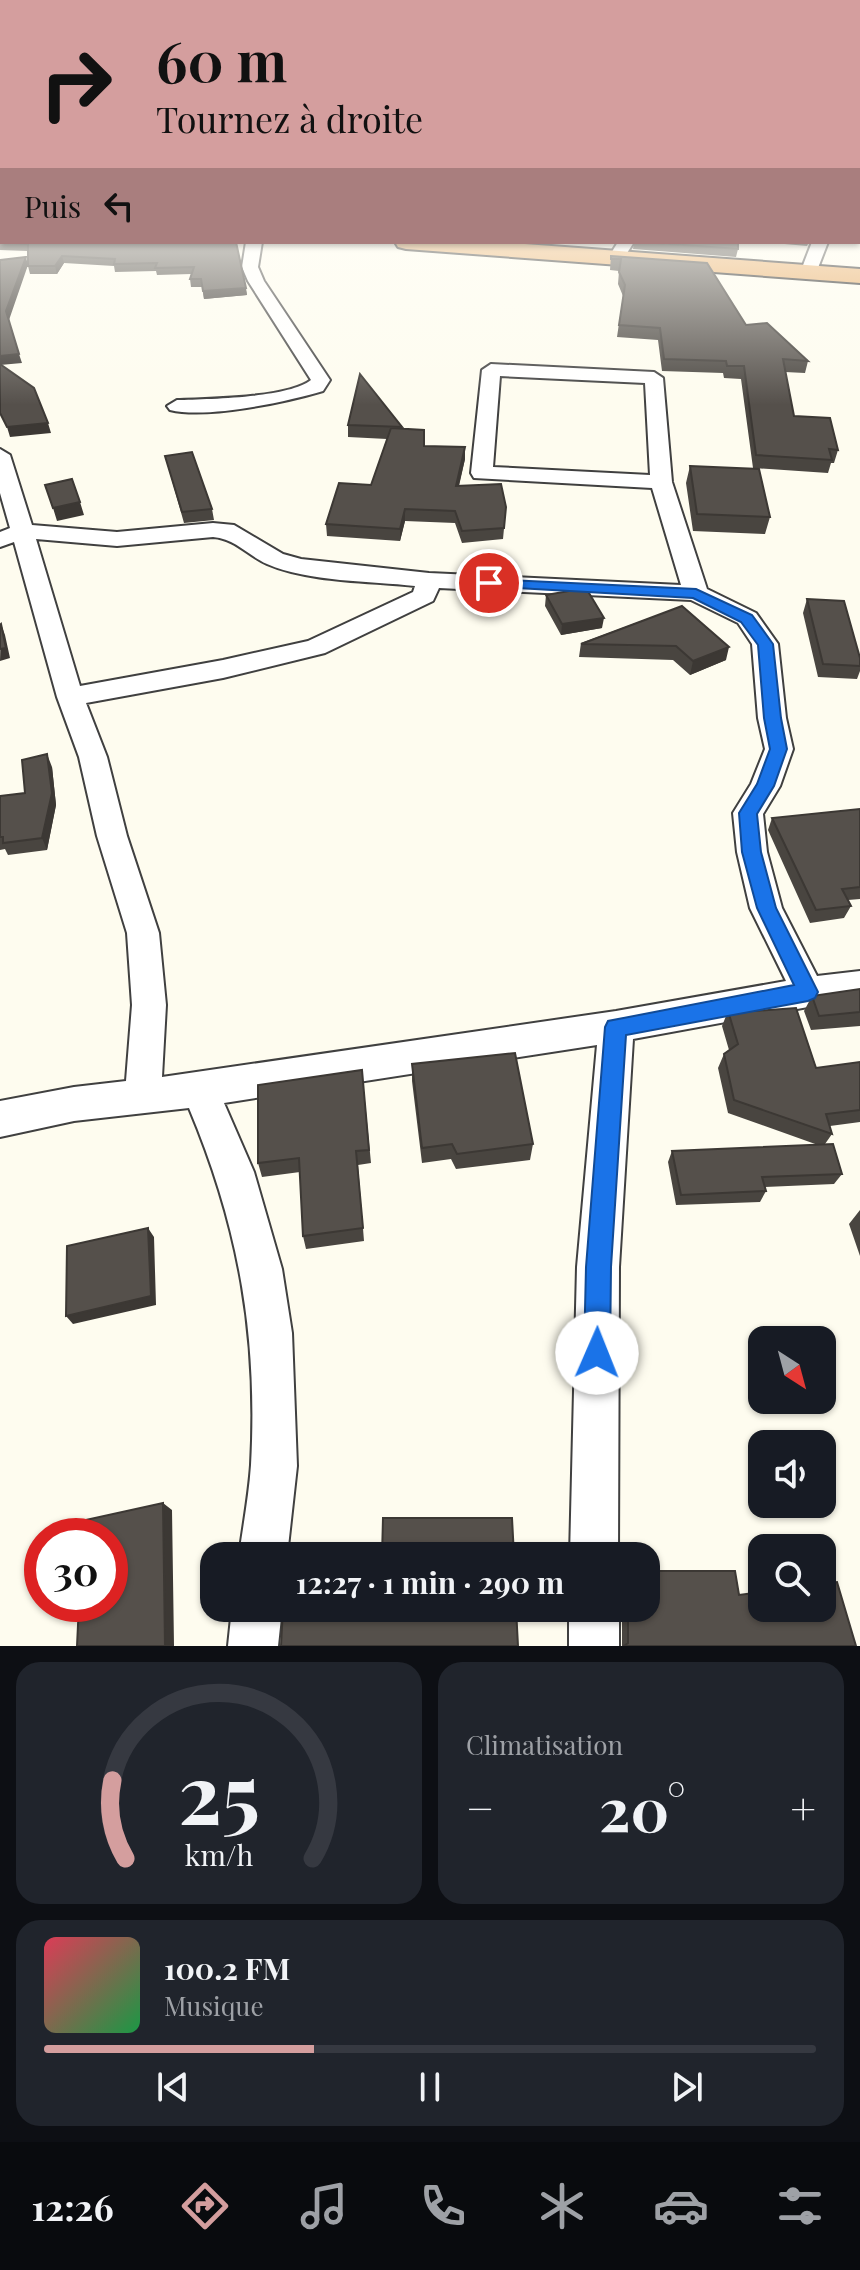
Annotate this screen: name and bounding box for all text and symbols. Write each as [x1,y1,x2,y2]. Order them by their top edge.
text: 60 m [156,22,287,97]
icon: right [24,32,128,136]
text: Tournez à droite [156,94,423,142]
icon: left [97,184,141,228]
text: Puis [24,186,81,226]
pin [455,549,523,617]
icon: arrive [467,561,511,605]
position arrow [555,1311,639,1395]
north arrow [748,1326,836,1414]
map controls [748,1326,836,1622]
button: sound [748,1430,836,1518]
speed limit sign: 30 [24,1518,128,1622]
button: search [748,1534,836,1622]
text: 12:27 · 1 min · 290 m [296,1562,564,1602]
text: Climatisation [466,1727,623,1762]
text: 25 [178,1735,260,1846]
text: 20° [599,1767,686,1847]
text: − [466,1777,494,1836]
text: + [790,1777,816,1836]
text: km/h [185,1835,253,1873]
text: 100.2 FM [164,1948,290,1988]
text: Musique [164,1988,264,2023]
icon: previous [151,2065,195,2109]
icon: pause [408,2065,452,2109]
icon: next [665,2065,709,2109]
icon: directions [177,2178,233,2234]
icon: music [296,2178,352,2234]
icon: phone [415,2178,471,2234]
icon: climate [534,2178,590,2234]
icon: car [653,2178,709,2234]
icon: filters [772,2178,828,2234]
text: 12:26 [32,2182,114,2230]

